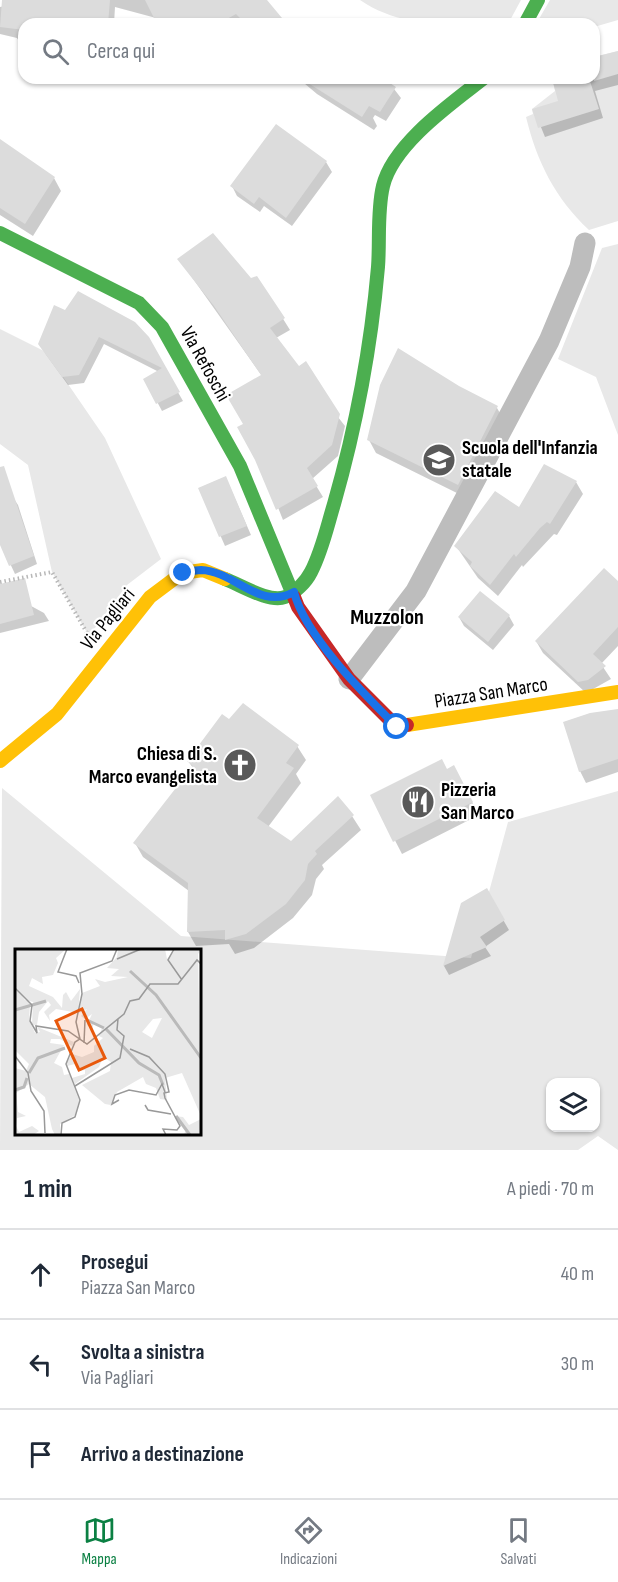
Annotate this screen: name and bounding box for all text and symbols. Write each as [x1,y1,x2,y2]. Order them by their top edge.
search box [18,18,600,84]
icon: search [39,35,72,68]
text: Cerca qui [87,38,155,65]
street label: Via Refoschi [175,322,235,406]
place label: Scuola dell'Infanzia statale [462,436,598,483]
school or university icon: Scuola dell'Infanzia statale [421,442,457,478]
route end [169,559,195,585]
street label: Via Pagliari [76,583,140,655]
district label: Muzzolon [350,604,424,631]
street label: Piazza San Marco [433,672,549,714]
route start [383,713,409,739]
place label: Chiesa di S. Marco evangelista [89,742,217,789]
church icon: Chiesa di S. Marco evangelista [222,747,258,783]
place label: Pizzeria San Marco [441,778,514,825]
restaurant icon: Pizzeria San Marco [400,784,436,820]
inset map [15,949,201,1135]
map controls [546,1078,600,1132]
button: layers [546,1078,600,1132]
text: 1 min [24,1174,72,1205]
text: A piedi · 70 m [507,1177,594,1201]
text: Prosegui [81,1249,148,1276]
icon: ahead [24,1258,57,1291]
text: 40 m [561,1262,594,1286]
text: Piazza San Marco [81,1276,195,1300]
text: Svolta a sinistra [81,1339,204,1366]
icon: left [24,1348,57,1381]
text: 30 m [561,1352,594,1376]
text: Via Pagliari [81,1366,153,1390]
icon: arrive [24,1438,57,1471]
text: Arrivo a destinazione [81,1441,244,1468]
tab: Mappa [82,1514,117,1569]
tab: Indicazioni [280,1514,337,1569]
tab: Salvati [500,1514,536,1569]

